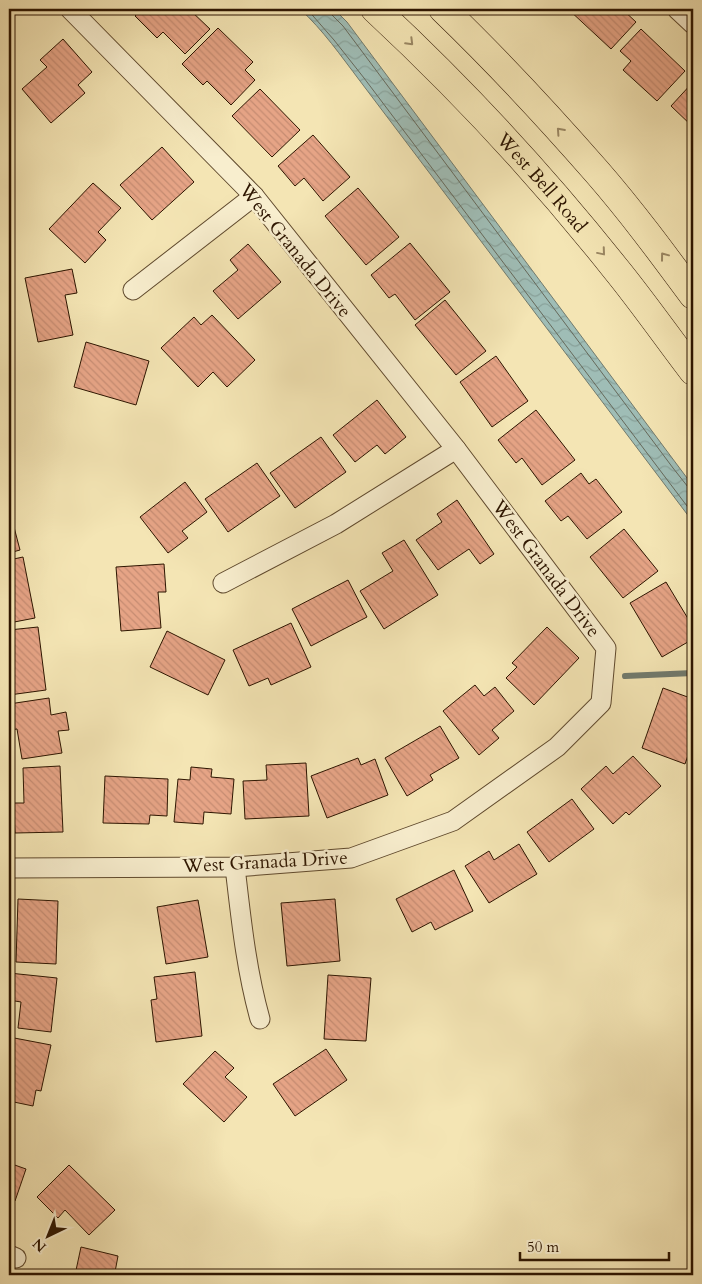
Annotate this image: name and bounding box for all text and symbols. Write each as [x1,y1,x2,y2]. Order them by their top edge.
one-way arrow [404,36,413,45]
street label: West Bell Road [490,126,593,238]
one-way arrow [557,127,566,136]
street label: West Granada Drive [232,177,357,323]
one-way arrow [597,247,606,256]
one-way arrow [661,253,669,262]
street label: West Granada Drive [485,494,606,643]
street label: West Granada Drive [181,845,348,879]
north arrow [22,1212,72,1262]
scale bar [520,1229,668,1261]
text: N [29,1234,50,1256]
text: 50 m [527,1237,559,1257]

